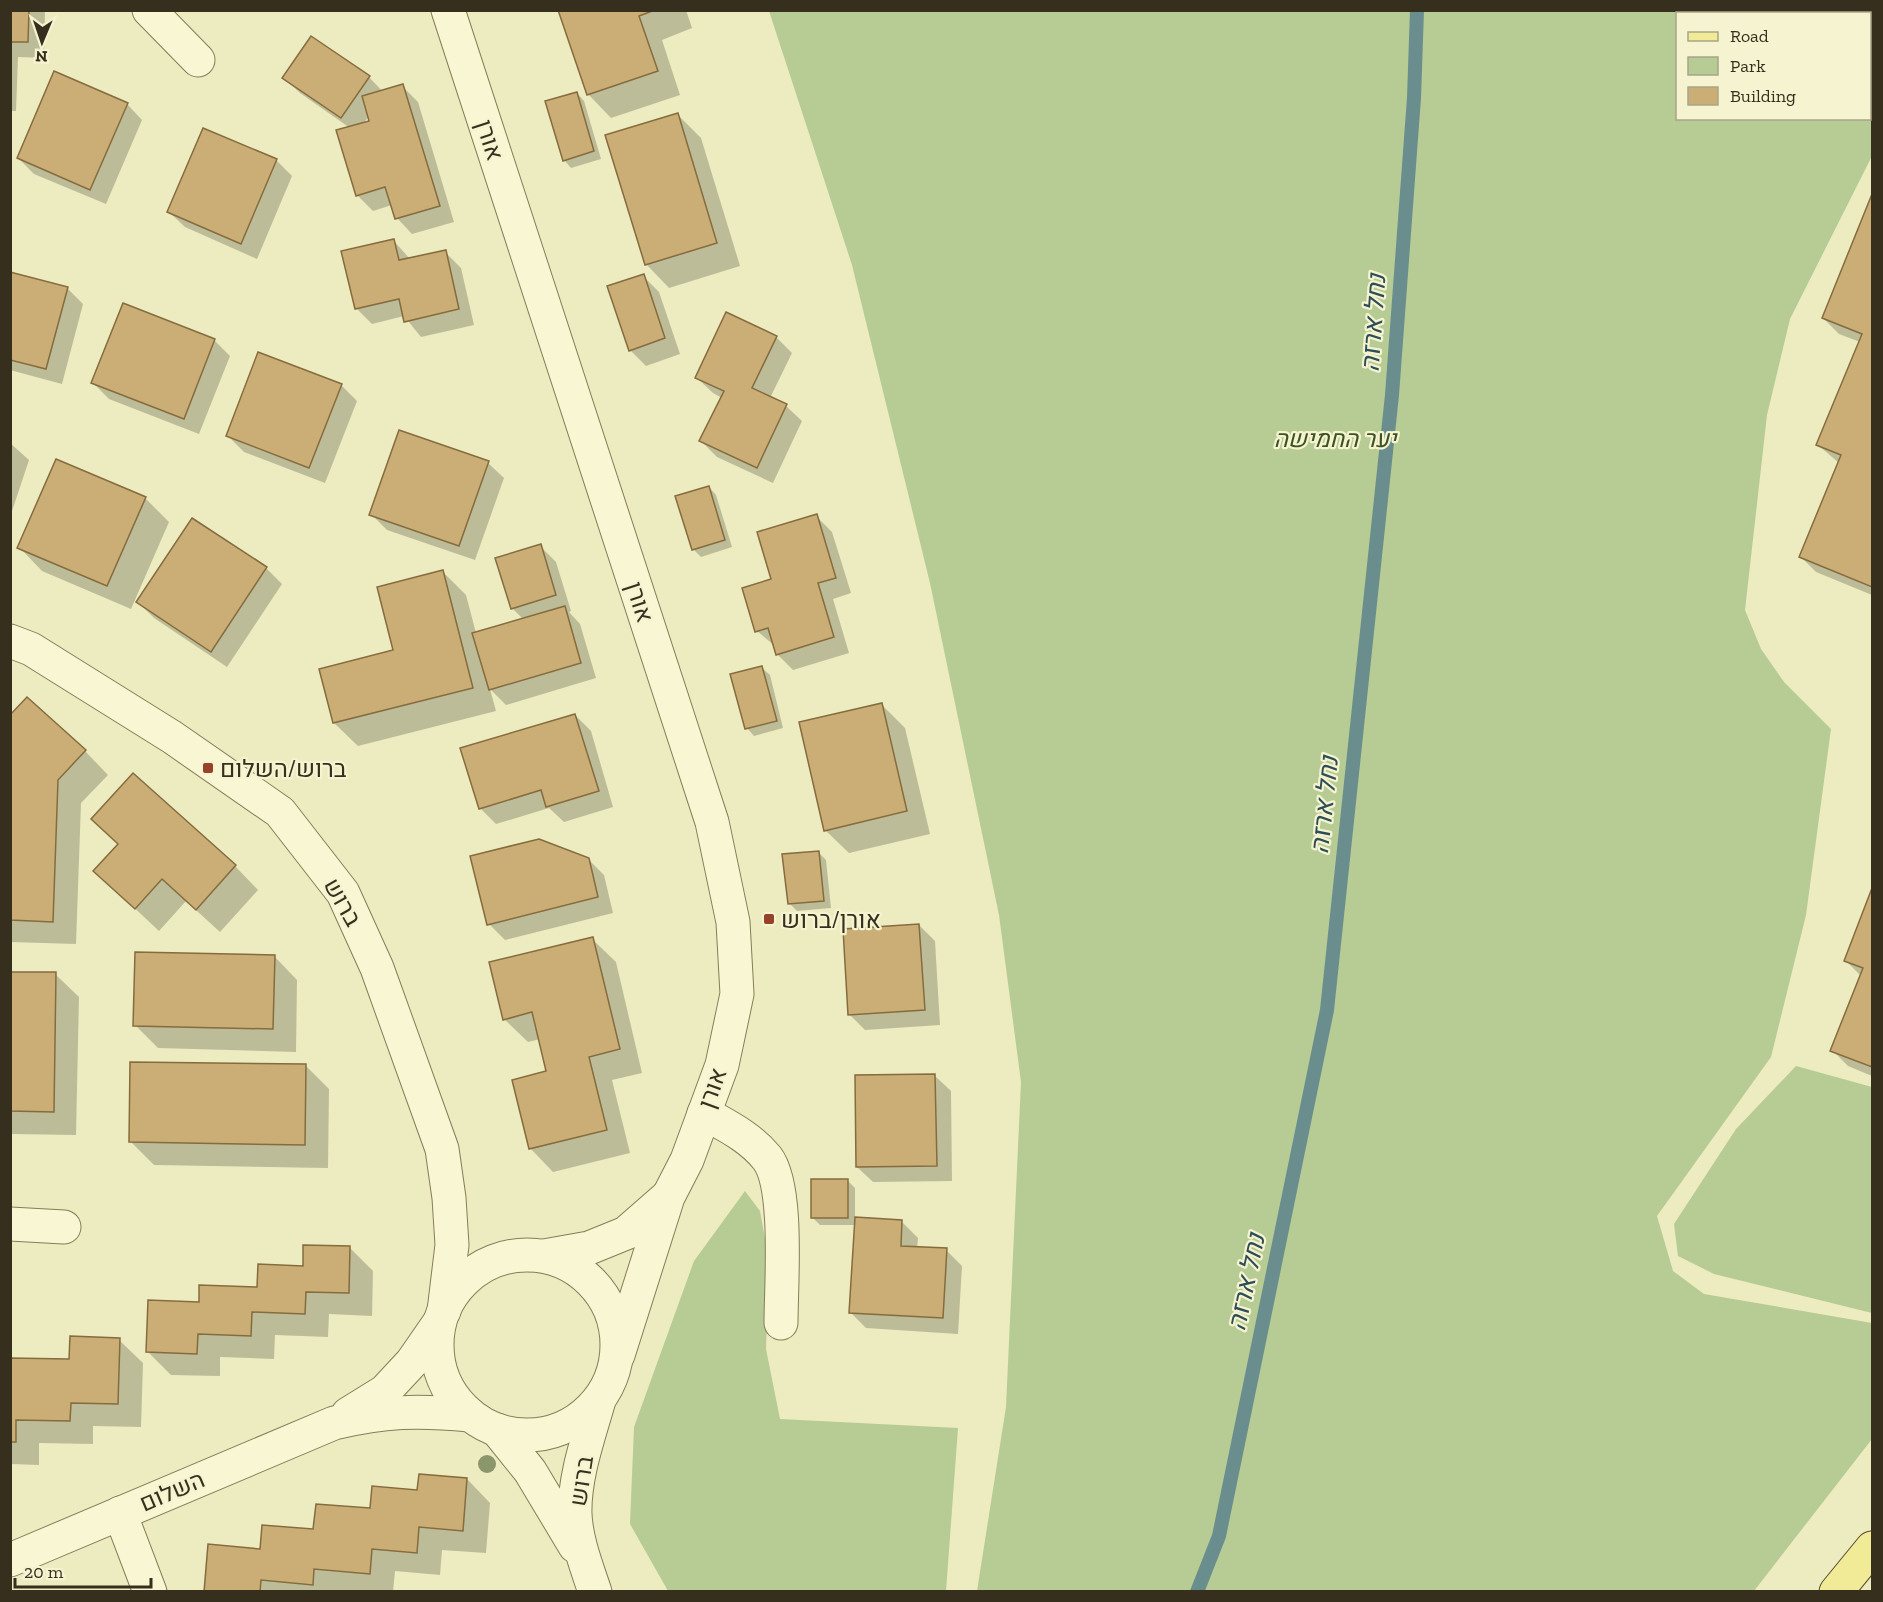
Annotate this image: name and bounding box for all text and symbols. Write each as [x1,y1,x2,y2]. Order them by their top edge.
north arrow [12,12,72,72]
legend [1676,12,1871,120]
text: Road [1730,25,1769,47]
text: N [35,47,48,66]
text: Park [1730,55,1766,77]
text: Building [1730,85,1796,107]
street label: אורן [470,116,510,164]
water label: נחל ארזה [1354,271,1392,373]
park label: יער החמישה [1274,424,1398,453]
street label: אורן [620,578,660,626]
water label: נחל ארזה [1303,753,1345,856]
place label: ברוש/השלום [220,754,347,783]
marker: ברוש/השלום [201,761,215,775]
street label: ברוש [318,873,368,931]
place label: אורן/ברוש [781,905,881,934]
marker: אורן/ברוש [762,912,776,926]
street label: אורן [691,1064,733,1112]
water label: נחל ארזה [1220,1229,1272,1333]
street label: ברוש [563,1453,599,1508]
street label: השלום [135,1464,209,1518]
scale bar [15,1551,152,1589]
text: 20 m [24,1561,64,1583]

